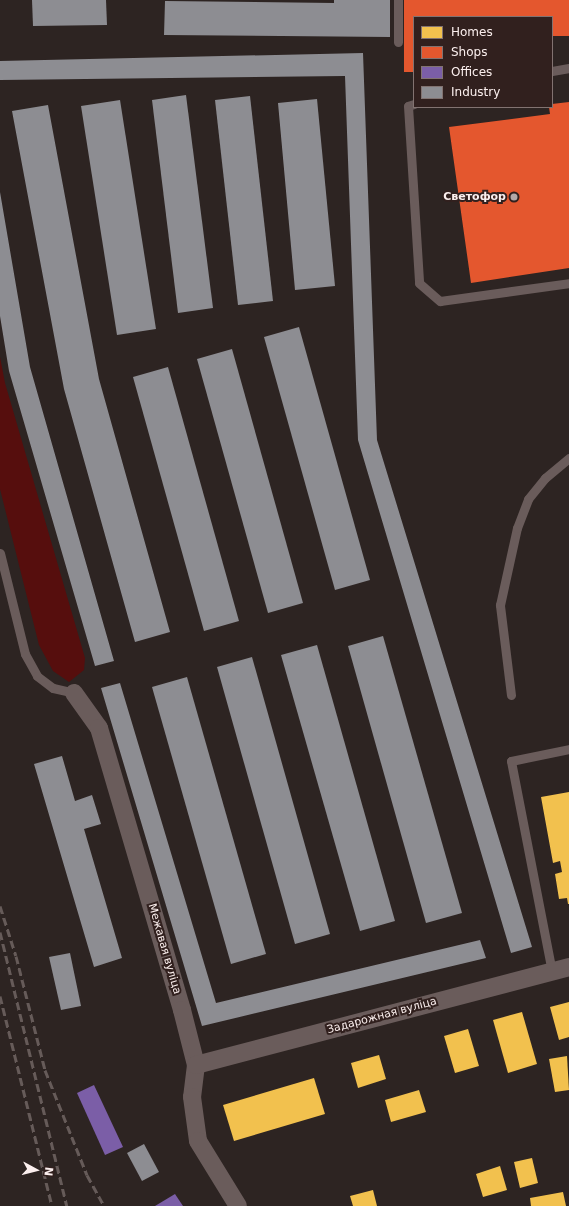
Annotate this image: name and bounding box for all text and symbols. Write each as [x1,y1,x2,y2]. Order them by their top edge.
legend [413,16,553,108]
text: Homes [451,25,493,39]
text: Shops [451,45,487,59]
text: Offices [451,65,492,79]
text: Industry [451,85,500,99]
place label: Светофор [443,190,506,204]
marker: Светофор [509,192,519,202]
street label: Межавая вуліца [145,902,183,996]
street label: Задарожная вуліца [326,995,438,1037]
north arrow [16,1150,56,1190]
text: N [41,1166,55,1177]

